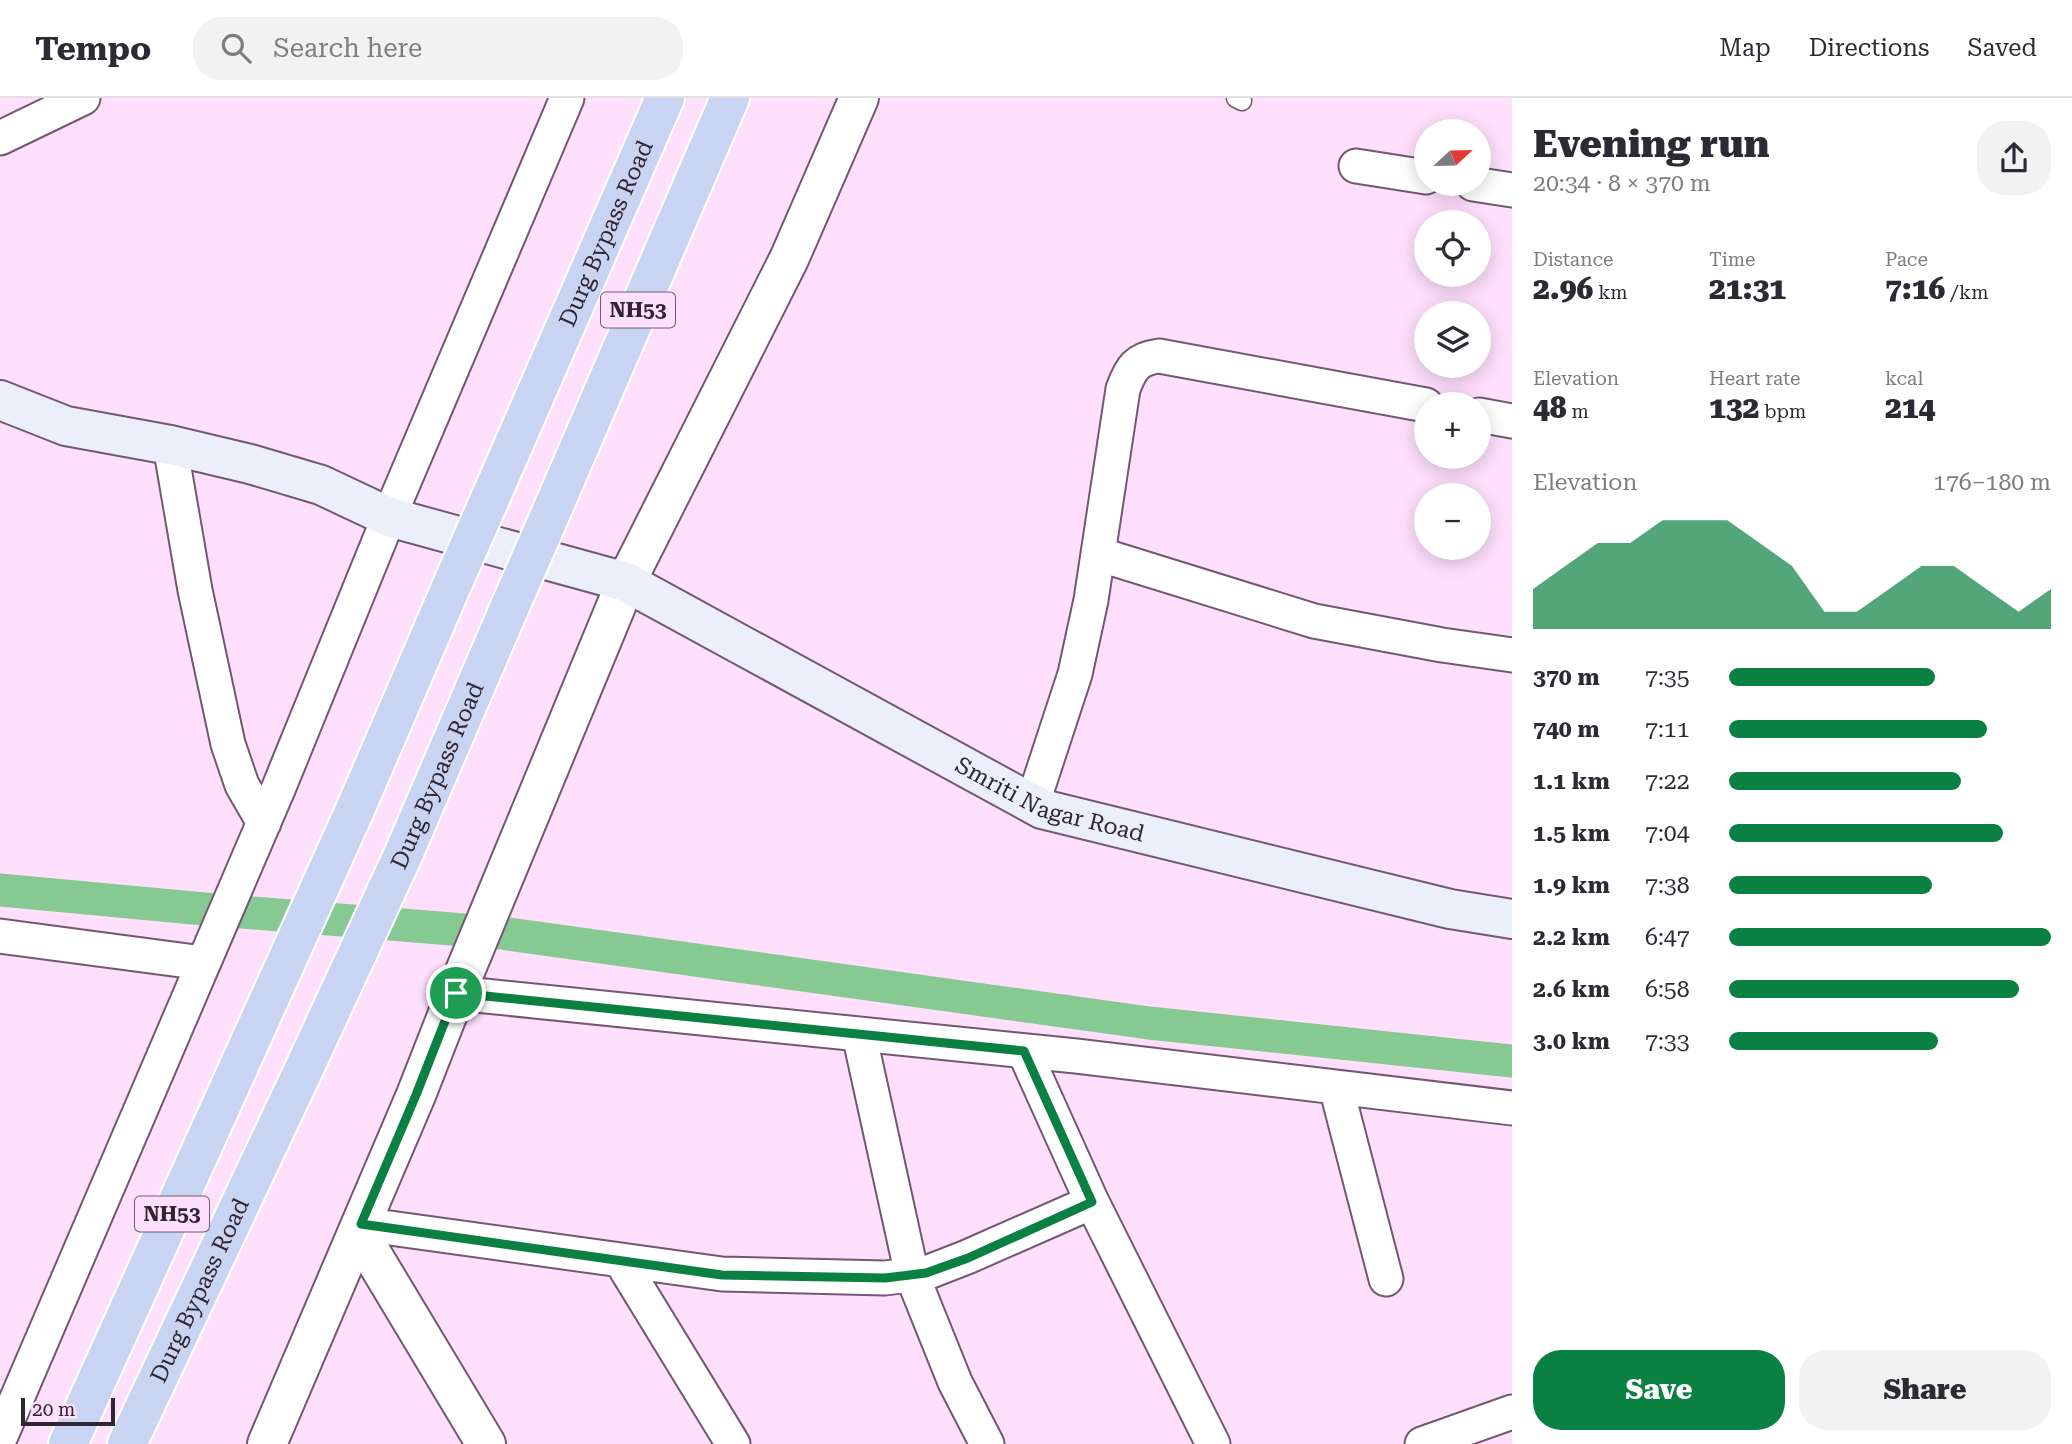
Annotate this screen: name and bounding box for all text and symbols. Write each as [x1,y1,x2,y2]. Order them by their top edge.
search box [193,17,683,80]
text: Tempo [35,29,151,68]
icon: search [217,29,255,67]
text: Search here [273,33,422,63]
text: Map [1719,34,1771,62]
text: Directions [1809,34,1929,62]
text: Saved [1967,34,2037,62]
north arrow [1414,119,1491,196]
map controls [1414,119,1491,560]
button: share [1977,121,2051,195]
text: Evening run [1533,122,1769,166]
street label: Durg Bypass Road [554,136,659,331]
text: 20:34 · 8 × 370 m [1533,170,1711,197]
button: locate [1414,210,1491,287]
text: Distance [1533,248,1613,271]
text: Time [1709,248,1756,271]
text: Pace [1885,248,1928,271]
text: 2.96 [1533,271,1593,306]
text: 21:31 [1709,271,1786,306]
text: 7:16 [1885,271,1945,306]
text: km [1593,281,1628,304]
text: /km [1945,281,1989,304]
road number: NH53 [601,292,675,328]
button: layers [1414,301,1491,378]
text: Elevation [1533,367,1619,390]
text: Heart rate [1709,367,1800,390]
text: kcal [1885,367,1923,390]
text: 48 [1533,390,1567,425]
text: 132 [1709,390,1759,425]
text: 214 [1885,390,1935,425]
button: + [1414,392,1491,469]
text: m [1567,400,1589,423]
text: bpm [1759,400,1806,423]
text: Elevation [1533,469,1637,496]
text: 176–180 m [1933,469,2051,496]
button: − [1414,483,1491,560]
text: 370 m [1533,664,1600,691]
text: 7:35 [1645,664,1690,691]
street label: Durg Bypass Road [385,678,490,873]
text: 740 m [1533,716,1600,743]
text: 7:11 [1645,716,1690,743]
street label: Smriti Nagar Road [951,751,1147,848]
text: 1.1 km [1533,768,1610,795]
text: 7:22 [1645,768,1690,795]
text: 1.5 km [1533,820,1610,847]
text: 7:04 [1645,820,1690,847]
text: 1.9 km [1533,872,1610,899]
text: 7:38 [1645,872,1690,899]
text: 2.2 km [1533,924,1610,951]
text: 6:47 [1645,924,1690,951]
pin [426,963,486,1023]
icon: arrive [437,974,475,1012]
text: 2.6 km [1533,976,1610,1003]
text: 6:58 [1645,976,1690,1003]
text: 3.0 km [1533,1028,1610,1055]
text: 7:33 [1645,1028,1690,1055]
street label: Durg Bypass Road [145,1194,255,1387]
road number: NH53 [135,1196,209,1232]
button: Save [1533,1350,1785,1430]
button: Share [1799,1350,2051,1430]
scale bar [21,1395,116,1427]
text: 20 m [32,1398,75,1421]

